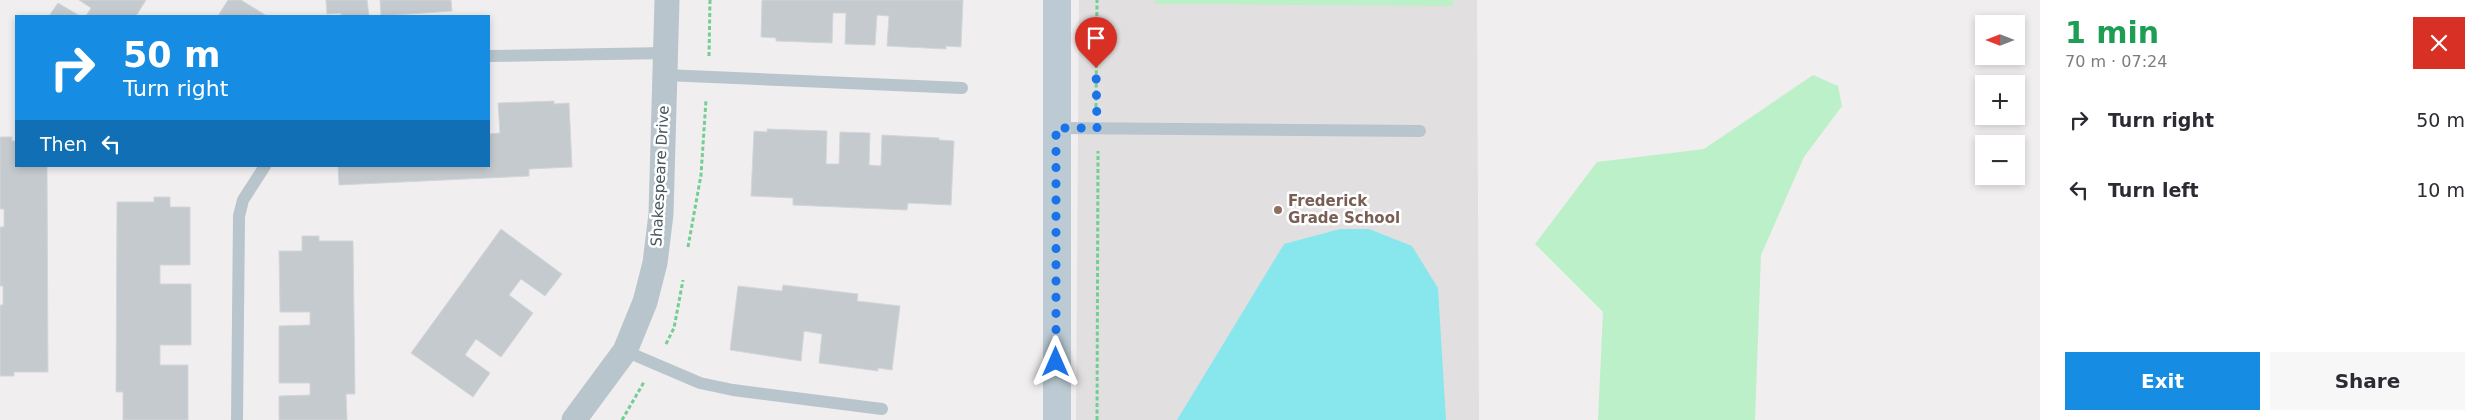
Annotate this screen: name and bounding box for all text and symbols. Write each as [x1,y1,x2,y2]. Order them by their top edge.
north arrow [1975,15,2025,65]
map controls [1975,15,2025,185]
text: 1 min [2065,15,2159,50]
pin [1075,17,1117,68]
button: close [2413,17,2465,69]
icon: arrive [1082,24,1110,52]
icon: right [40,35,105,100]
text: 50 m [123,35,220,75]
text: 70 m · 07:24 [2065,52,2167,71]
button: + [1975,75,2025,125]
text: Turn right [123,76,228,101]
street label: Shakespeare Drive [647,105,673,247]
icon: right [2065,106,2093,134]
text: Turn right [2108,109,2214,131]
text: 50 m [2416,109,2465,131]
icon: left [97,130,125,158]
text: Then [40,133,87,155]
button: − [1975,135,2025,185]
icon: left [2065,176,2093,204]
text: Turn left [2108,179,2199,201]
text: 10 m [2416,179,2465,201]
place label: Frederick Grade School [1288,192,1400,227]
marker: Frederick Grade School [1272,204,1284,216]
position arrow [1029,335,1081,387]
button: Exit [2065,352,2260,410]
button: Share [2270,352,2465,410]

